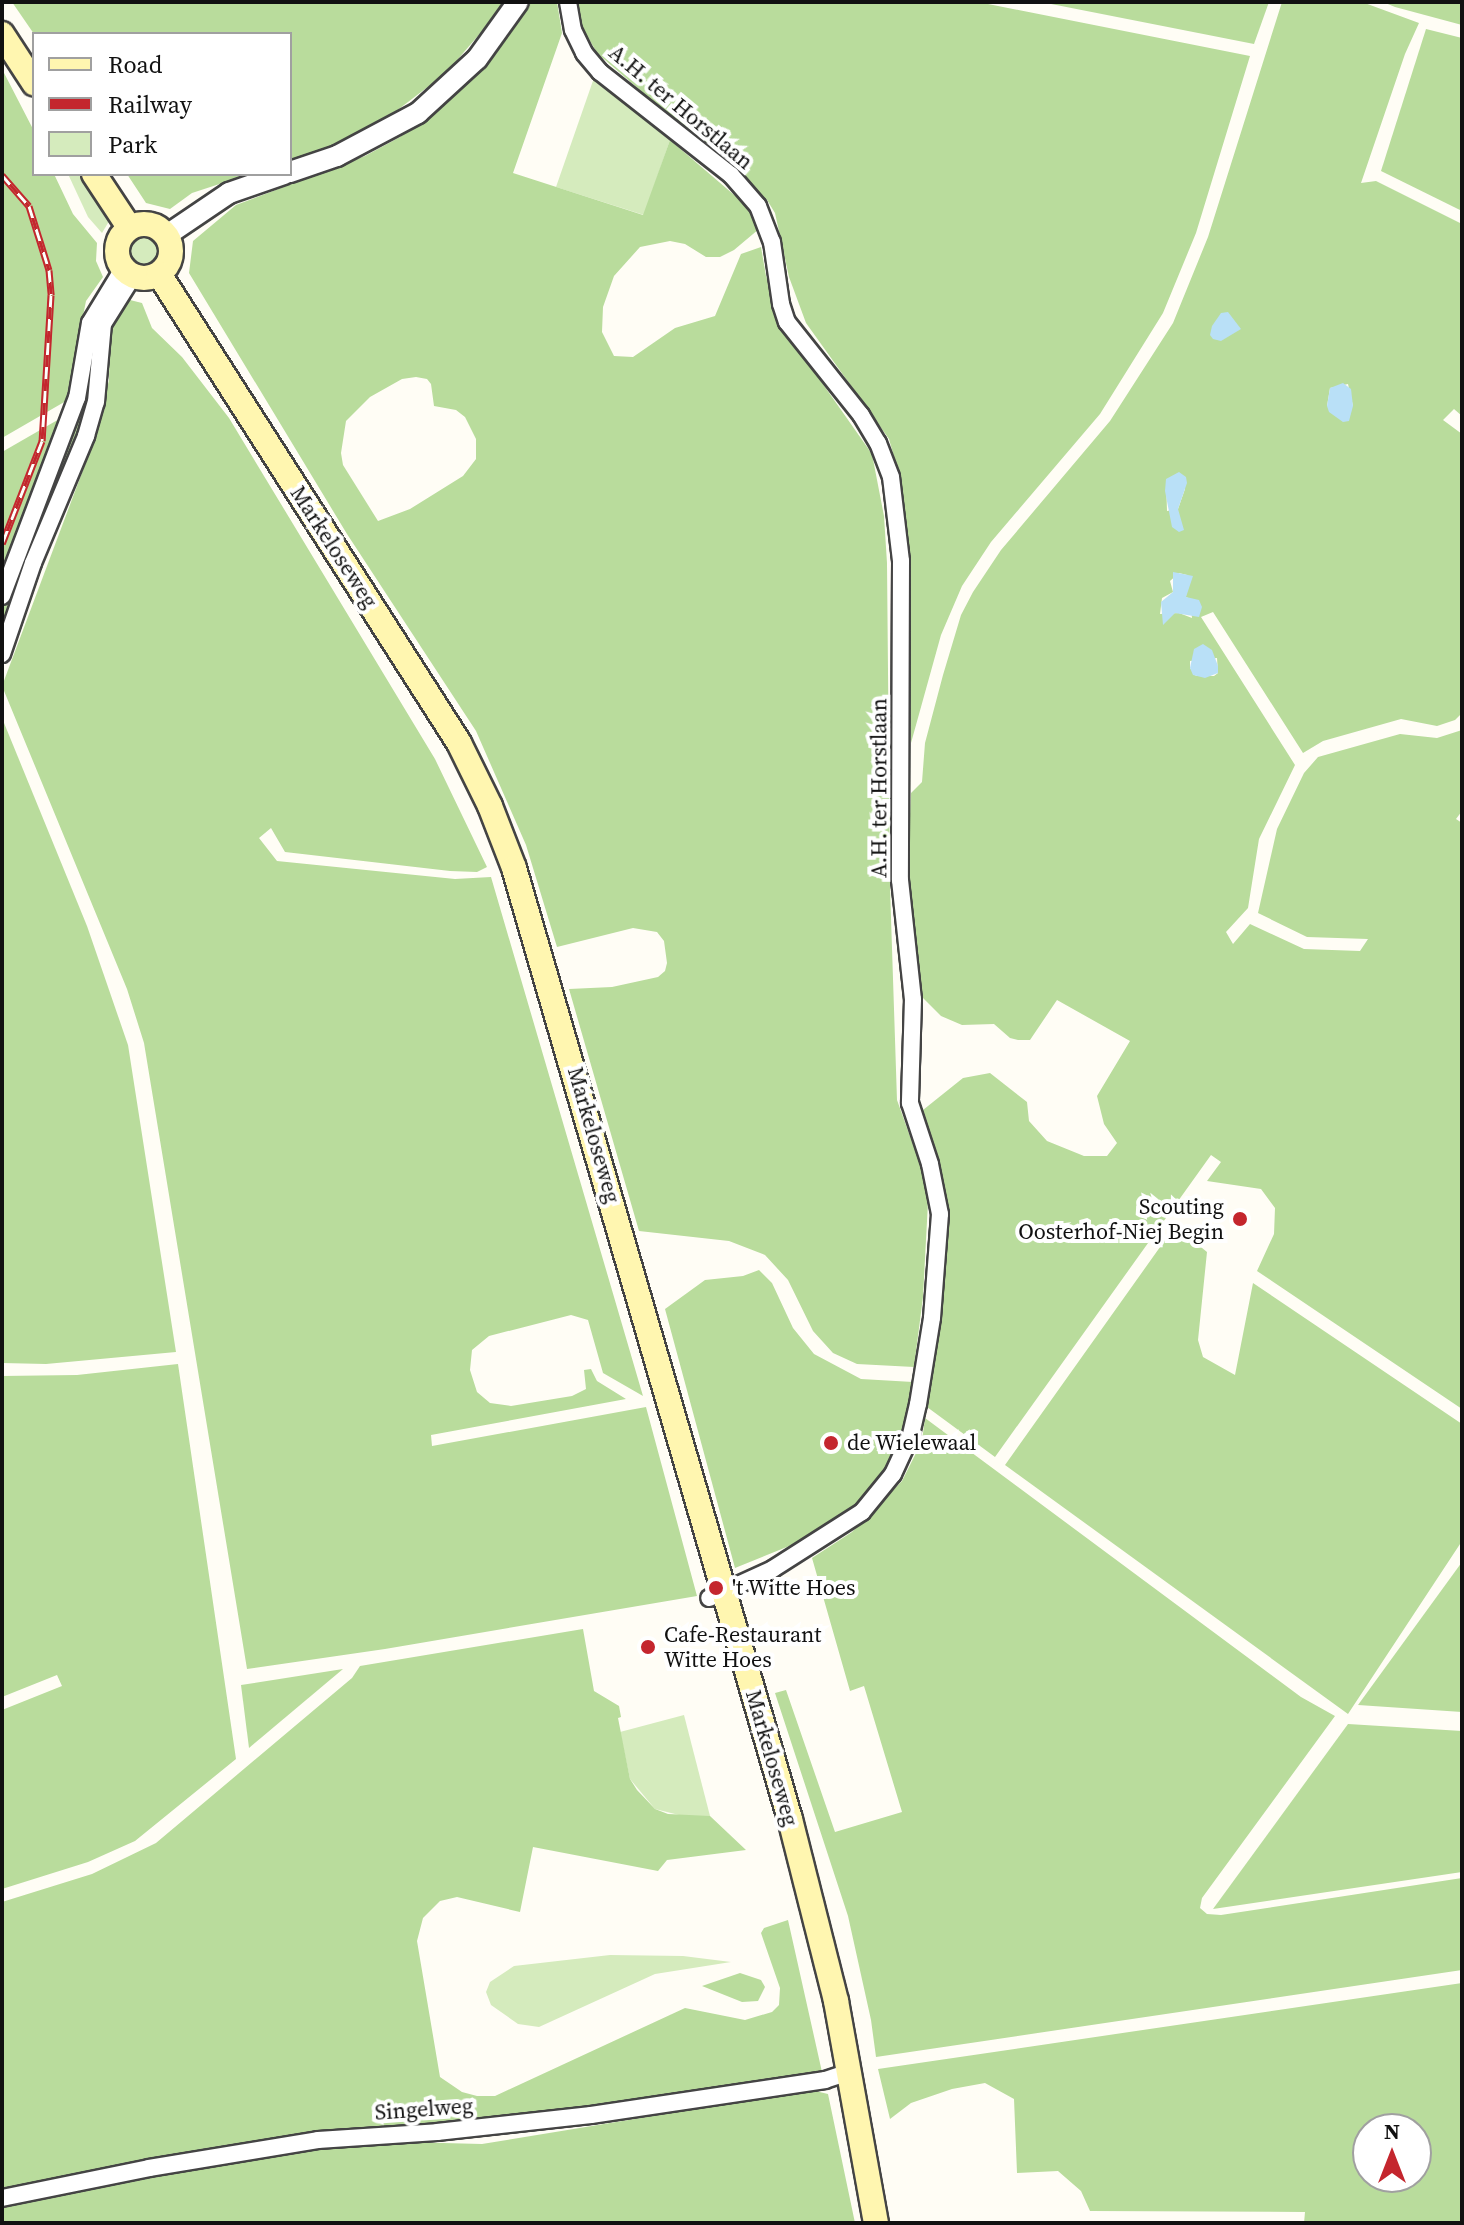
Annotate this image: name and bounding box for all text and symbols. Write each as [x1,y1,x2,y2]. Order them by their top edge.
legend [32,32,292,176]
street label: A.H. ter Horstlaan [604,39,758,175]
text: Road [108,48,162,81]
text: Railway [108,88,192,121]
text: Park [108,128,157,161]
street label: Markeloseweg [285,481,383,613]
street label: A.H. ter Horstlaan [866,698,892,878]
street label: Markeloseweg [562,1064,626,1206]
place label: Scouting Oosterhof-Niej Begin [1018,1193,1224,1244]
marker: Scouting Oosterhof-Niej Begin [1231,1210,1249,1228]
place label: de Wielewaal [847,1430,977,1456]
marker: de Wielewaal [822,1434,840,1452]
place label: 't Witte Hoes [732,1575,856,1601]
marker: 't Witte Hoes [707,1579,725,1597]
place label: Cafe-Restaurant Witte Hoes [664,1621,821,1672]
marker: Cafe-Restaurant Witte Hoes [639,1638,657,1656]
street label: Markeloseweg [740,1687,804,1829]
street label: Singelweg [374,2092,474,2126]
north arrow [1352,2113,1432,2193]
text: N [1384,2116,1400,2146]

